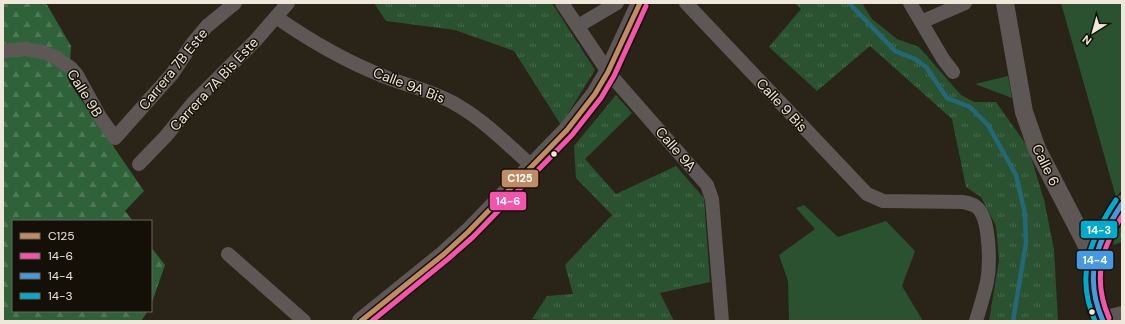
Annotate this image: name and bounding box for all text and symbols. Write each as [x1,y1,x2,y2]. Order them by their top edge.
north arrow [1073,12,1113,52]
street label: Carrera 7B Este [135,25,211,113]
text: N [1080,32,1094,48]
street label: Carrera 7A Bis Este [166,33,262,135]
street label: Calle 9A Bis [371,63,447,107]
street label: Calle 9B [63,66,107,120]
street label: Calle 9 Bis [753,74,811,136]
street label: Calle 9A [652,123,700,175]
street label: Calle 6 [1028,141,1064,189]
unlabelled marker [549,149,559,159]
line badge: C125 [501,169,539,188]
text: C125 [507,171,533,185]
line badge: 14-6 [489,191,527,211]
text: 14-6 [496,194,520,208]
legend [12,220,152,312]
line badge: 14-3 [1080,220,1118,239]
text: 14-3 [1087,223,1111,237]
text: C125 [48,228,75,244]
text: 14-6 [48,248,73,264]
line badge: 14-4 [1076,250,1114,270]
text: 14-4 [1083,253,1107,267]
text: 14-4 [48,268,73,284]
text: 14-3 [48,288,73,304]
unlabelled marker [1087,307,1097,317]

